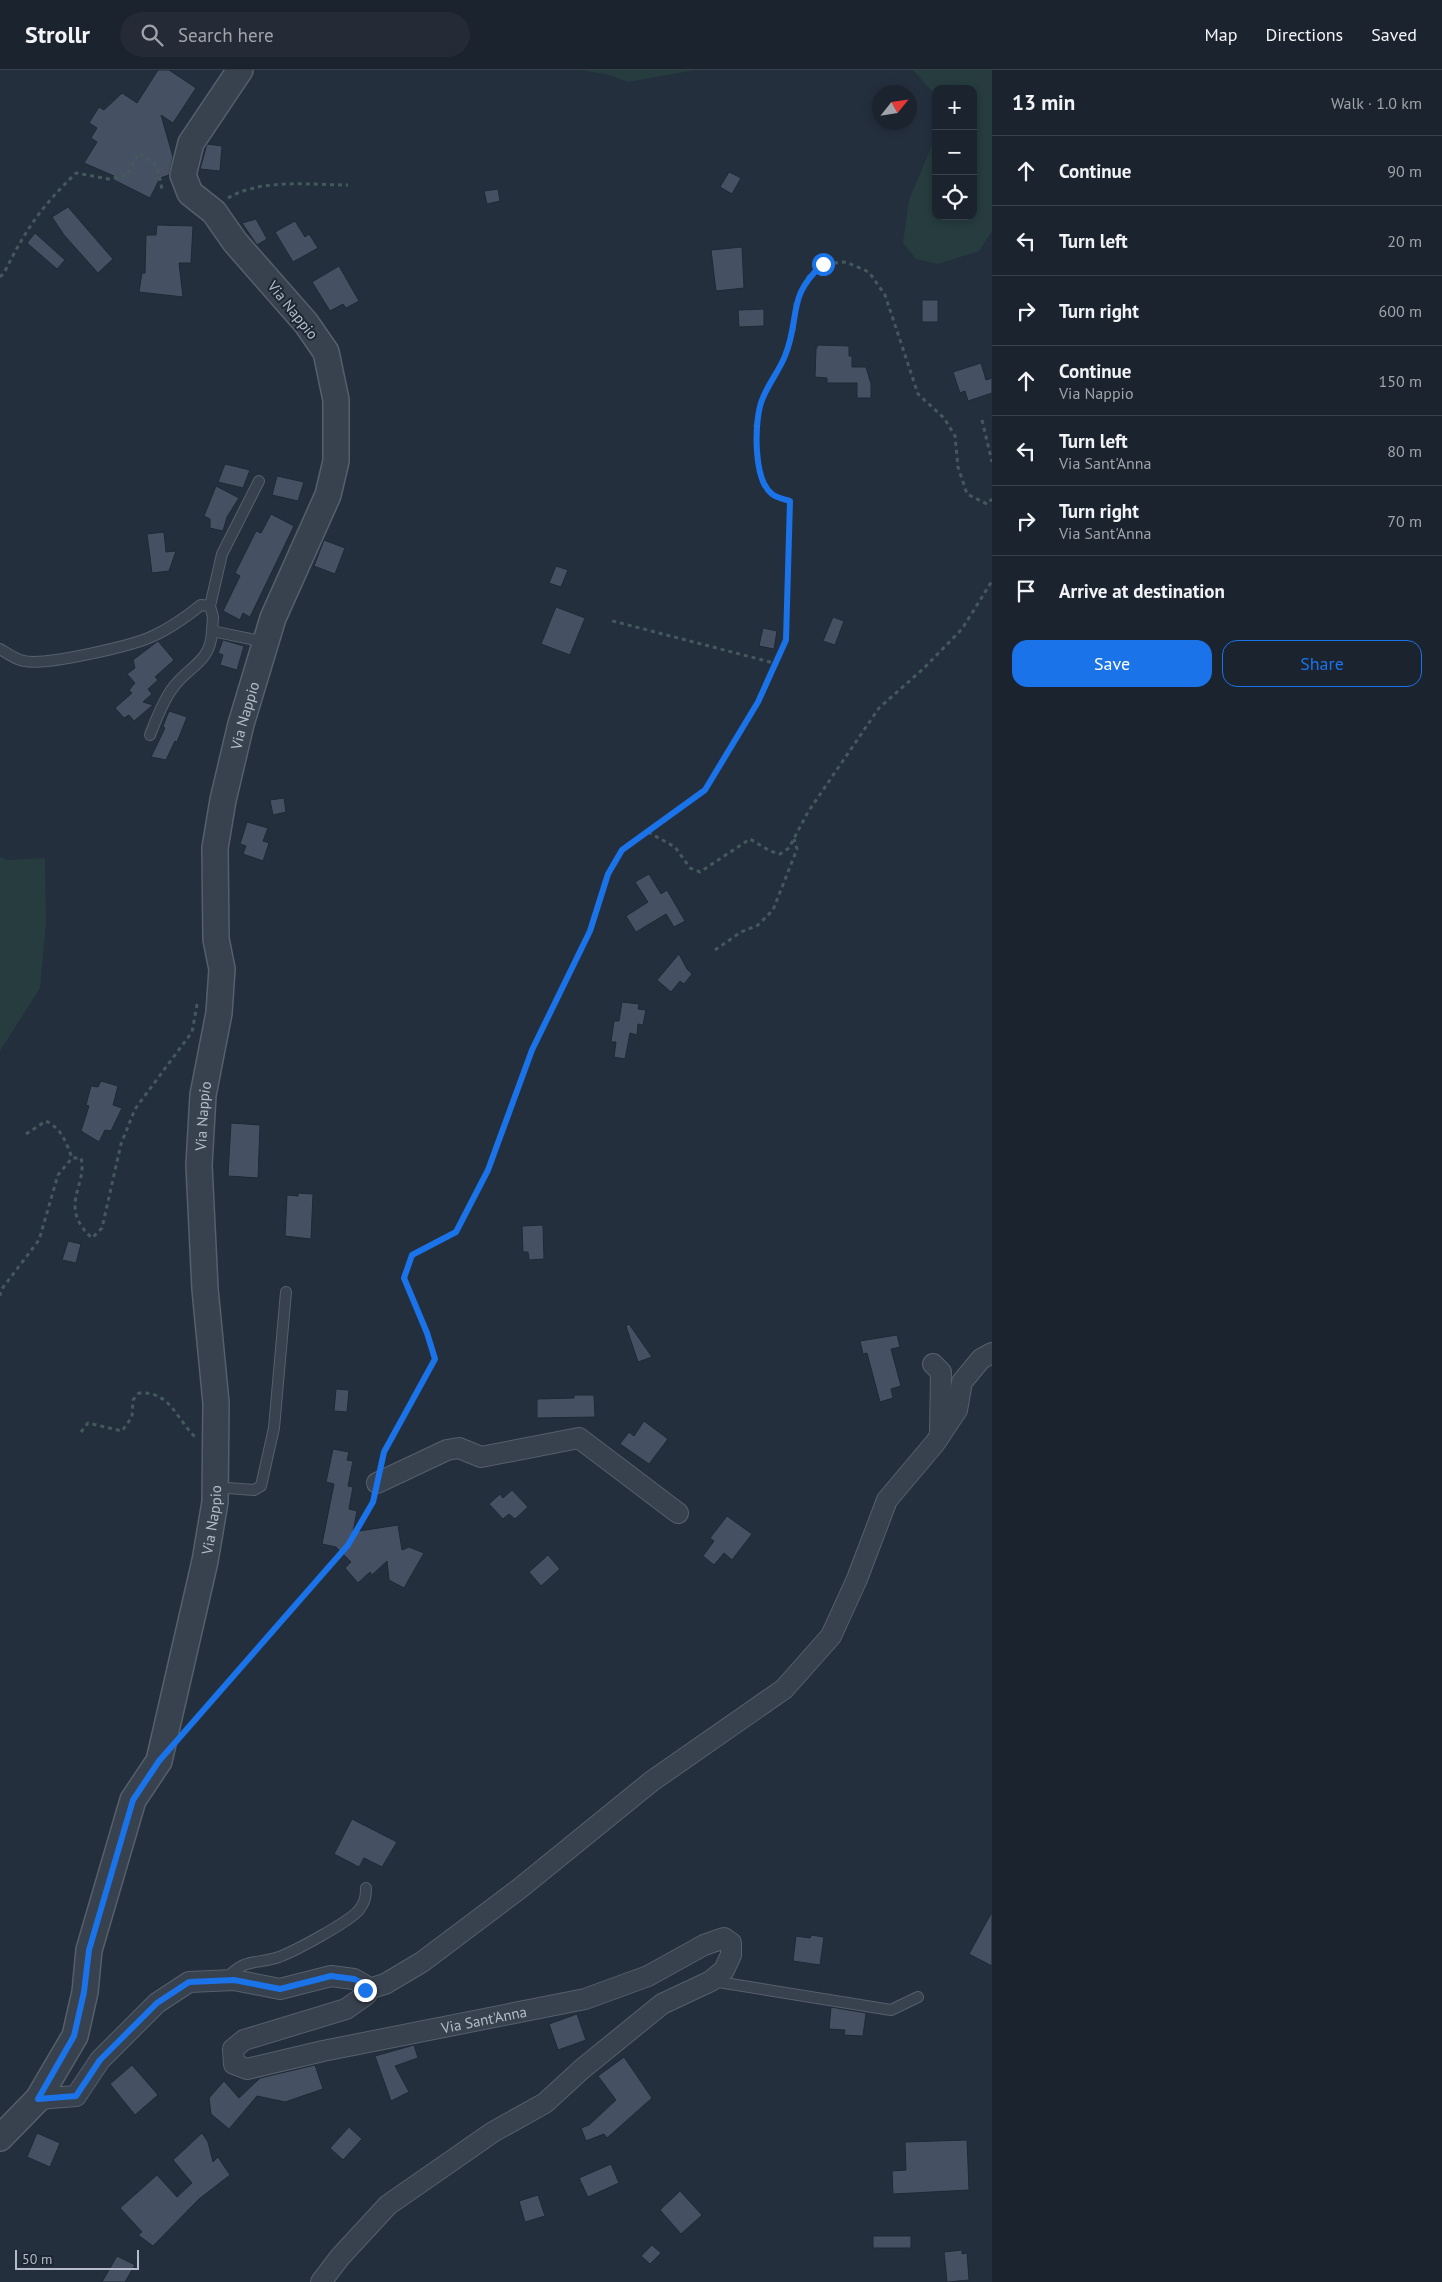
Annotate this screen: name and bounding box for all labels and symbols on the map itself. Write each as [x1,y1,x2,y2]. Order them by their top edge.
north arrow [872,85,917,130]
route start [812,253,835,276]
street label: Via Nappio [263,276,322,343]
street label: Via Nappio [226,679,263,752]
street label: Via Nappio [190,1079,215,1152]
street label: Via Nappio [197,1485,225,1557]
route end [354,1979,377,2002]
street label: Via Sant'Anna [438,2001,528,2037]
scale bar [15,2247,139,2270]

